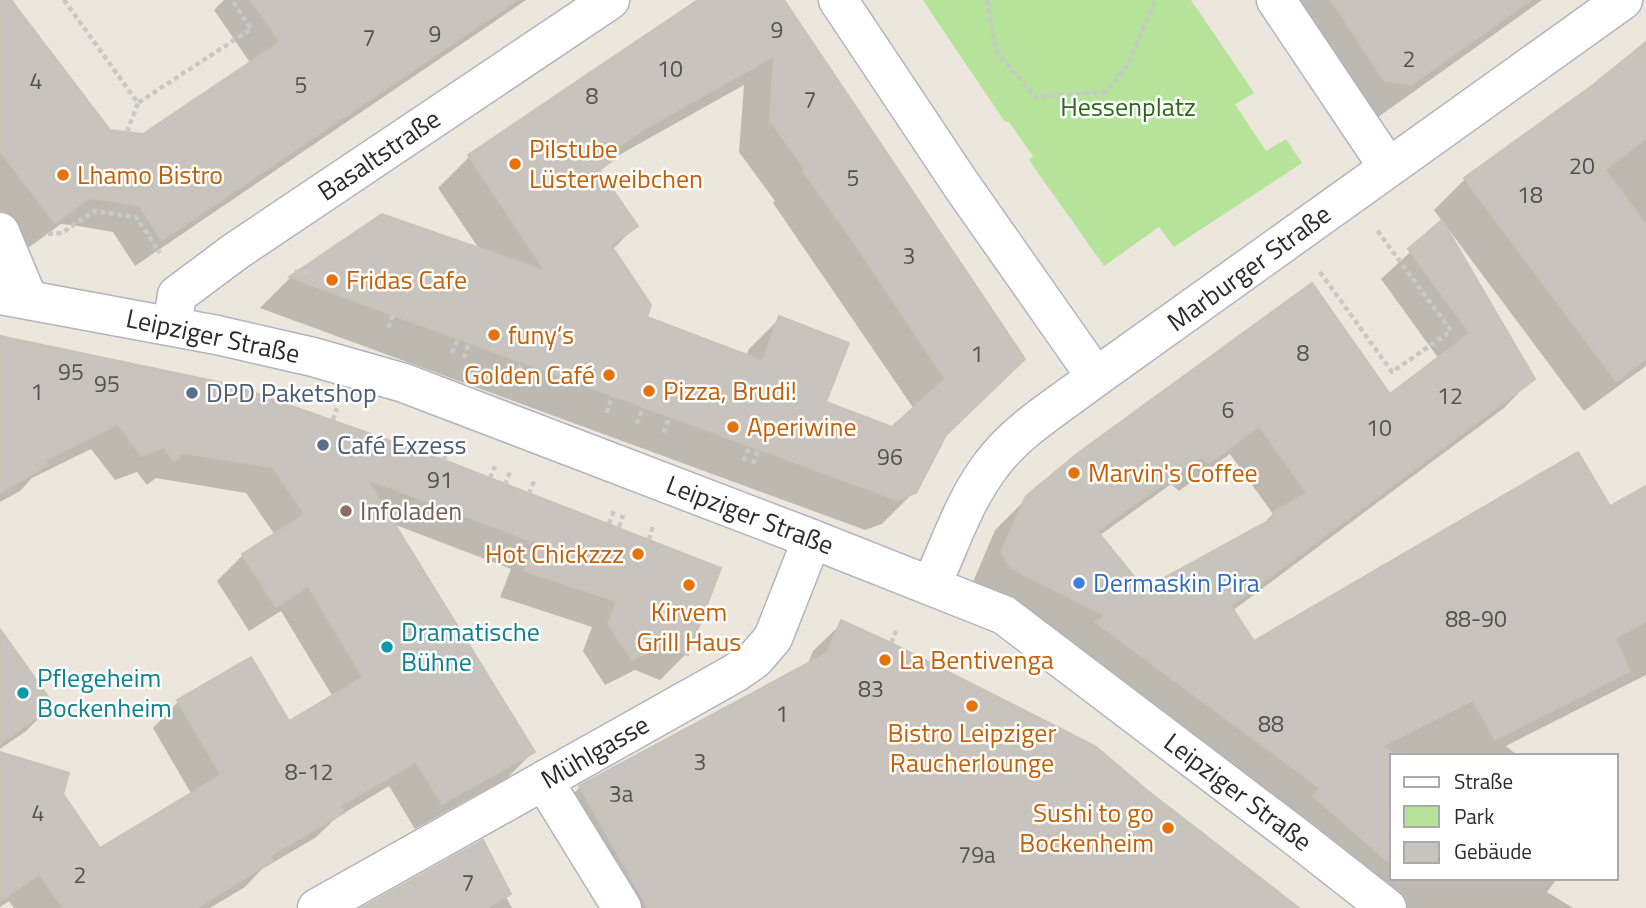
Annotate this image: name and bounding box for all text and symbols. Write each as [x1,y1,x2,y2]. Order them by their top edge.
house number: 9 [771,12,783,47]
house number: 9 [429,16,441,51]
house number: 7 [363,20,375,55]
house number: 2 [1403,41,1415,76]
house number: 10 [657,51,683,86]
house number: 4 [30,63,42,98]
house number: 5 [295,67,307,102]
house number: 8 [586,78,599,113]
house number: 7 [804,82,816,117]
park label: Hessenplatz [1060,87,1196,126]
street label: Basaltstraße [310,99,448,210]
place label: Pilstube Lüsterweibchen [529,129,703,198]
house number: 20 [1569,148,1595,183]
place label: Lhamo Bistro [77,155,223,194]
marker: Pilstube Lüsterweibchen [507,156,523,172]
house number: 5 [847,160,859,195]
marker: Lhamo Bistro [55,167,71,183]
house number: 18 [1517,177,1543,212]
street label: Marburger Straße [1159,195,1339,341]
house number: 3 [903,238,915,273]
place label: Fridas Cafe [346,260,467,299]
marker: Fridas Cafe [324,272,340,288]
street label: Leipziger Straße [123,298,304,373]
place label: funy‘s [508,315,574,354]
marker: funy‘s [486,327,502,343]
house number: 8 [1297,335,1310,370]
house number: 1 [971,336,983,371]
house number: 95 [58,354,84,389]
place label: Golden Café [464,355,595,394]
house number: 95 [94,366,120,401]
marker: Golden Café [601,367,617,383]
place label: Pizza, Brudi! [663,371,797,410]
place label: DPD Paketshop [206,373,377,412]
house number: 1 [31,374,43,409]
house number: 12 [1437,378,1463,413]
marker: Pizza, Brudi! [641,383,657,399]
marker: DPD Paketshop [184,385,200,401]
house number: 6 [1222,392,1234,427]
place label: Aperiwine [747,407,857,446]
house number: 10 [1366,410,1392,445]
marker: Aperiwine [725,419,741,435]
place label: Café Exzess [337,425,467,464]
marker: Café Exzess [315,437,331,453]
house number: 96 [877,439,903,474]
place label: Marvin's Coffee [1088,453,1258,492]
house number: 91 [427,462,453,497]
street label: Leipziger Straße [661,465,840,564]
marker: Marvin's Coffee [1066,465,1082,481]
place label: Infoladen [360,491,462,530]
marker: Infoladen [338,503,354,519]
place label: Hot Chickzzz [485,534,624,573]
marker: Hot Chickzzz [630,546,646,562]
place label: Dermaskin Pira [1093,563,1260,602]
marker: Dermaskin Pira [1071,575,1087,591]
marker: Kirvem Grill Haus [681,577,697,593]
place label: Kirvem Grill Haus [637,592,741,661]
house number: 88-90 [1445,601,1507,636]
place label: Dramatische Bühne [401,612,540,681]
marker: Dramatische Bühne [379,639,395,655]
place label: La Bentivenga [899,640,1054,679]
marker: La Bentivenga [877,652,893,668]
place label: Pflegeheim Bockenheim [37,658,172,727]
house number: 83 [858,671,884,706]
marker: Pflegeheim Bockenheim [15,685,31,701]
house number: 1 [776,696,788,731]
marker: Bistro Leipziger Raucherlounge [964,698,980,714]
street label: Mühlgasse [533,705,656,798]
house number: 88 [1258,706,1284,741]
place label: Bistro Leipziger Raucherlounge [888,713,1056,782]
street label: Leipziger Straße [1156,723,1321,860]
house number: 3 [694,744,706,779]
house number: 8-12 [285,754,333,789]
legend [1390,754,1618,880]
text: Straße [1454,765,1513,797]
house number: 3a [609,776,634,811]
place label: Sushi to go Bockenheim [1019,793,1154,862]
house number: 4 [32,795,44,830]
text: Park [1454,800,1494,832]
marker: Sushi to go Bockenheim [1160,820,1176,836]
text: Gebäude [1454,835,1532,867]
house number: 79a [958,837,996,872]
house number: 2 [74,857,86,892]
house number: 7 [462,865,474,900]

